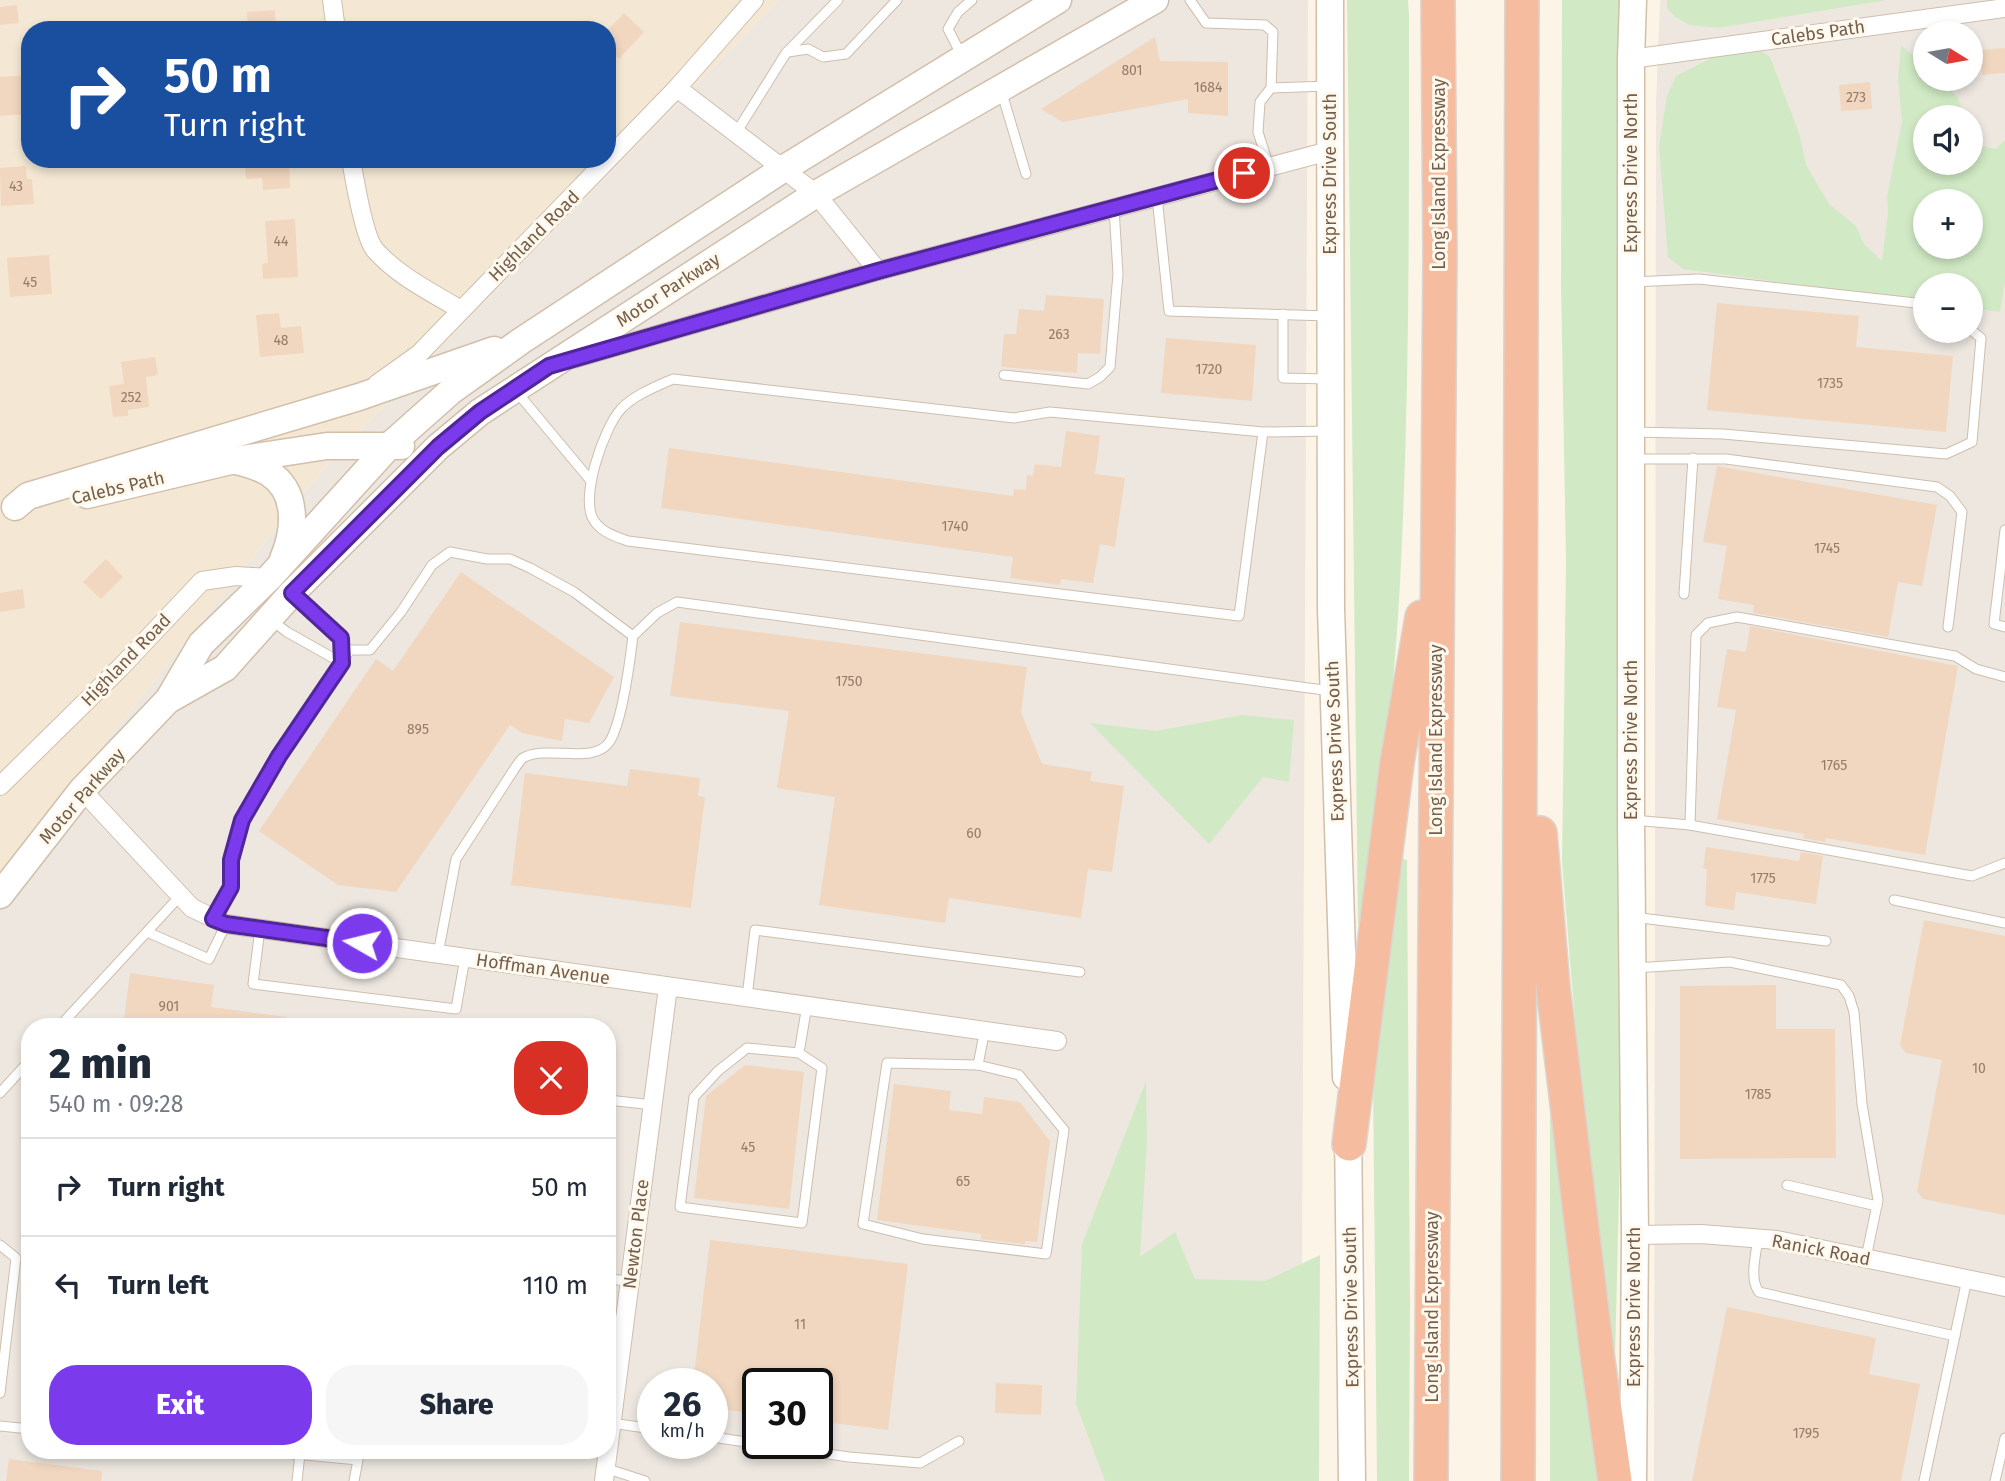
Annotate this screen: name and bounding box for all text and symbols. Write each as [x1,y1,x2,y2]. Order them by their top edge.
street label: Calebs Path [1770,16,1866,50]
north arrow [1913,21,1983,91]
map controls [1913,21,1983,343]
text: 50 m [164,46,272,105]
icon: right [49,49,140,140]
house number: 801 [1121,62,1143,79]
street label: Long Island Expressway [1428,78,1450,270]
house number: 1684 [1194,79,1223,96]
house number: 273 [1846,89,1866,106]
street label: Express Drive South [1319,93,1341,255]
street label: Express Drive North [1620,93,1642,253]
button: sound [1913,105,1983,175]
text: Turn right [164,106,306,144]
pin [1214,143,1274,203]
icon: arrive [1225,154,1263,192]
house number: 43 [9,178,23,195]
street label: Highland Road [484,186,584,286]
button: + [1913,189,1983,259]
house number: 44 [274,233,289,250]
street label: Motor Parkway [612,248,724,332]
button: − [1913,273,1983,343]
house number: 45 [23,274,37,291]
house number: 263 [1048,326,1070,343]
house number: 48 [273,332,289,349]
house number: 1720 [1196,361,1223,378]
house number: 1735 [1817,375,1843,392]
house number: 252 [121,389,141,406]
street label: Calebs Path [69,467,167,509]
house number: 1740 [942,518,969,535]
house number: 1745 [1814,540,1840,557]
street label: Highland Road [76,609,176,711]
street label: Long Island Expressway [1425,644,1447,836]
street label: Express Drive South [1321,660,1349,822]
street label: Express Drive North [1620,660,1642,820]
house number: 1750 [836,673,863,690]
house number: 895 [407,721,429,738]
street label: Motor Parkway [35,744,130,848]
house number: 1765 [1821,757,1847,774]
house number: 60 [966,825,982,842]
house number: 1775 [1750,870,1776,887]
position arrow [325,906,399,980]
street label: Hoffman Avenue [475,949,611,989]
house number: 901 [159,998,179,1015]
text: 2 min [49,1039,152,1089]
button: close [514,1041,588,1115]
house number: 10 [1972,1060,1986,1077]
house number: 1785 [1745,1086,1771,1103]
text: 540 m · 09:28 [49,1090,183,1118]
house number: 45 [741,1139,755,1156]
icon: right [49,1168,87,1206]
text: Turn right [108,1172,225,1203]
text: 50 m [531,1172,588,1203]
house number: 65 [956,1173,970,1190]
street label: Newton Place [618,1178,654,1290]
street label: Long Island Expressway [1421,1211,1443,1403]
street label: Express Drive South [1339,1226,1363,1388]
street label: Express Drive North [1623,1227,1645,1387]
street label: Ranick Road [1770,1230,1872,1270]
icon: left [49,1266,87,1304]
text: Turn left [108,1270,209,1301]
text: 110 m [522,1270,588,1301]
house number: 11 [794,1316,806,1333]
button: Exit [49,1365,312,1445]
button: Share [326,1365,588,1445]
speed limit sign: 30 [742,1368,833,1459]
text: 26 [664,1383,701,1425]
text: km/h [660,1420,705,1442]
house number: 1795 [1793,1425,1819,1442]

